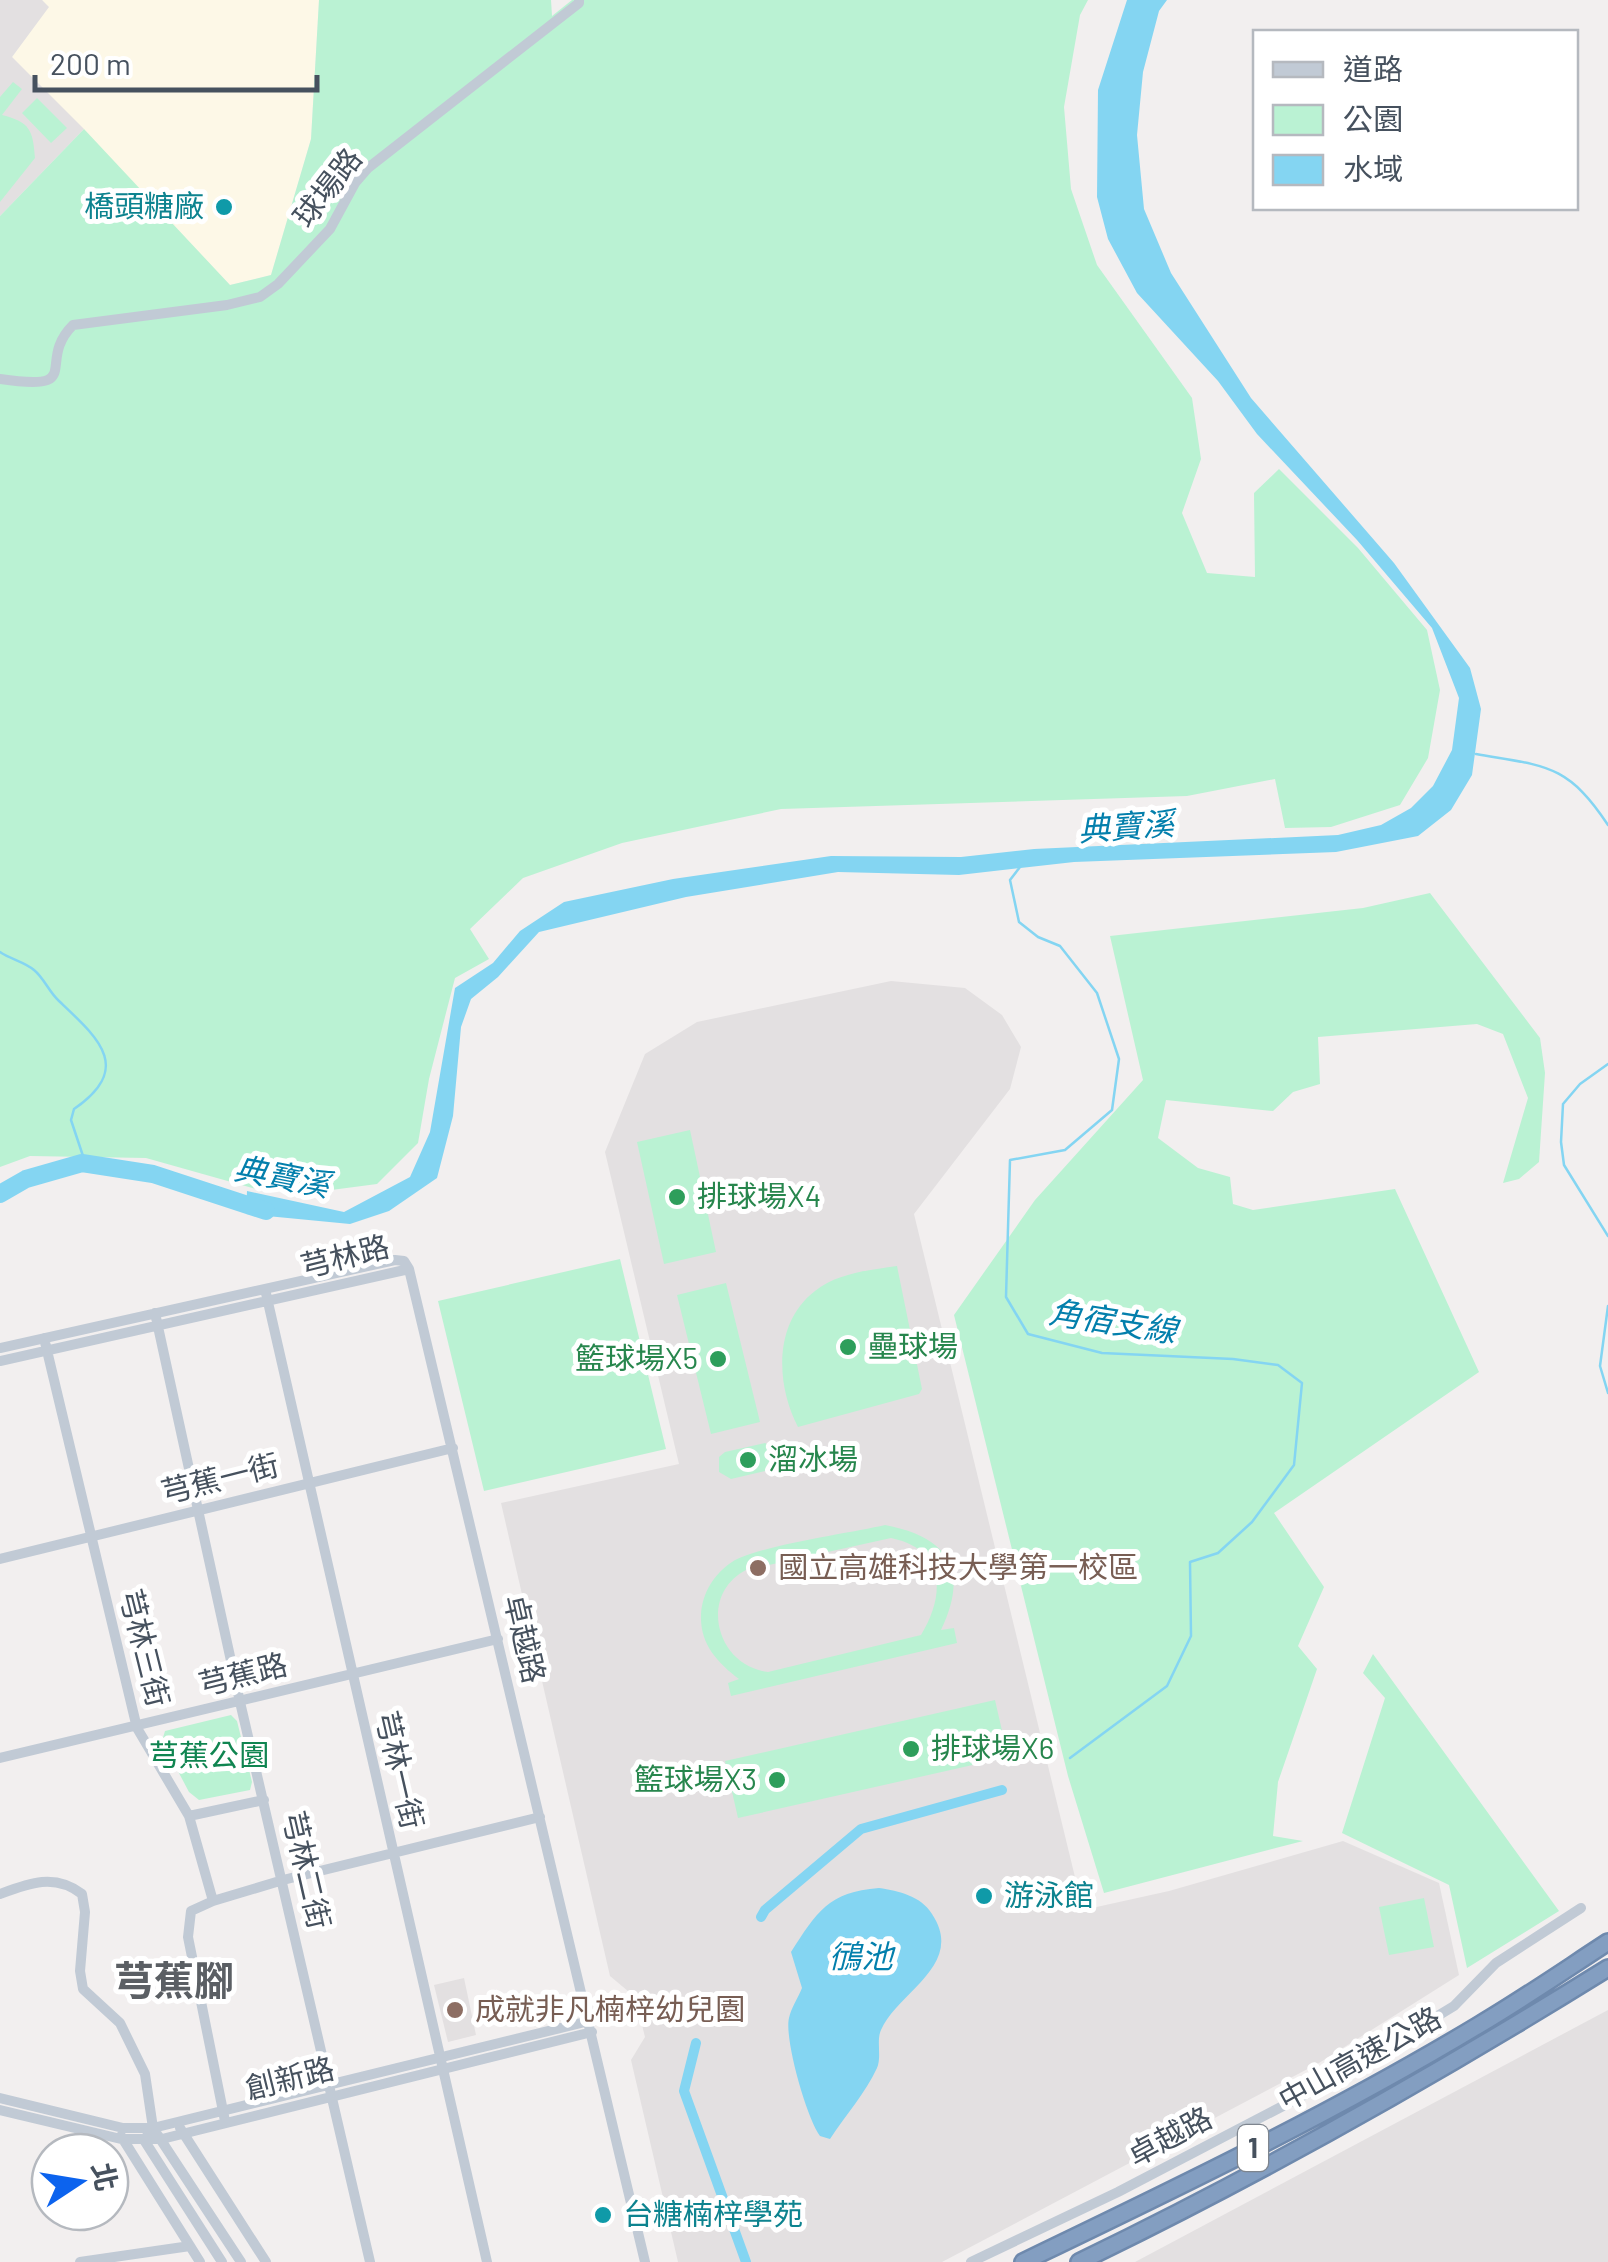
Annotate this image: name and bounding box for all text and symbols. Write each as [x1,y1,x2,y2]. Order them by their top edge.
scale bar [35,30,318,92]
legend [1253,30,1578,210]
text: 200 m [50,45,131,81]
text: 道路 [1343,50,1403,86]
text: 公園 [1343,100,1403,136]
street label: 球場路 [285,140,368,233]
text: 水域 [1343,150,1403,186]
place label: 橋頭糖廠 [84,187,204,223]
marker: 橋頭糖廠 [213,196,235,218]
water label: 典寶溪 [1077,802,1179,847]
water label: 典寶溪 [232,1147,337,1204]
place label: 排球場X4 [697,1177,821,1213]
marker: 排球場X4 [666,1186,688,1208]
street label: 芎林路 [296,1227,393,1283]
water label: 角宿支線 [1047,1291,1182,1349]
place label: 壘球場 [868,1327,958,1363]
marker: 壘球場 [837,1336,859,1358]
place label: 籃球場X5 [575,1339,698,1375]
marker: 籃球場X5 [707,1348,729,1370]
place label: 溜冰場 [768,1440,858,1476]
street label: 芎蕉一街 [157,1445,282,1509]
marker: 溜冰場 [737,1449,759,1471]
place label: 國立高雄科技大學第一校區 [778,1548,1138,1584]
marker: 國立高雄科技大學第一校區 [747,1557,769,1579]
street label: 芎林三街 [114,1585,178,1710]
street label: 卓越路 [498,1591,554,1686]
street label: 芎蕉路 [194,1645,291,1701]
street label: 芎林一街 [370,1707,432,1832]
place label: 排球場X6 [931,1729,1054,1765]
park label: 芎蕉公園 [149,1736,269,1772]
marker: 排球場X6 [900,1738,922,1760]
place label: 籃球場X3 [634,1760,757,1796]
marker: 籃球場X3 [766,1769,788,1791]
street label: 芎林二街 [277,1807,339,1932]
place label: 游泳館 [1004,1876,1094,1912]
marker: 游泳館 [973,1885,995,1907]
water label: 鴴池 [829,1936,896,1974]
district label: 芎蕉腳 [114,1955,234,2003]
place label: 成就非凡楠梓幼兒園 [475,1990,745,2026]
street label: 中山高速公路 [1272,1998,1446,2117]
marker: 成就非凡楠梓幼兒園 [444,1999,466,2021]
street label: 創新路 [241,2049,338,2105]
street label: 卓越路 [1121,2098,1217,2172]
road number: 1 [1238,2125,1268,2171]
north arrow [30,2132,130,2232]
text: 北 [86,2159,125,2194]
place label: 台糖楠梓學苑 [623,2195,803,2231]
marker: 台糖楠梓學苑 [592,2204,614,2226]

